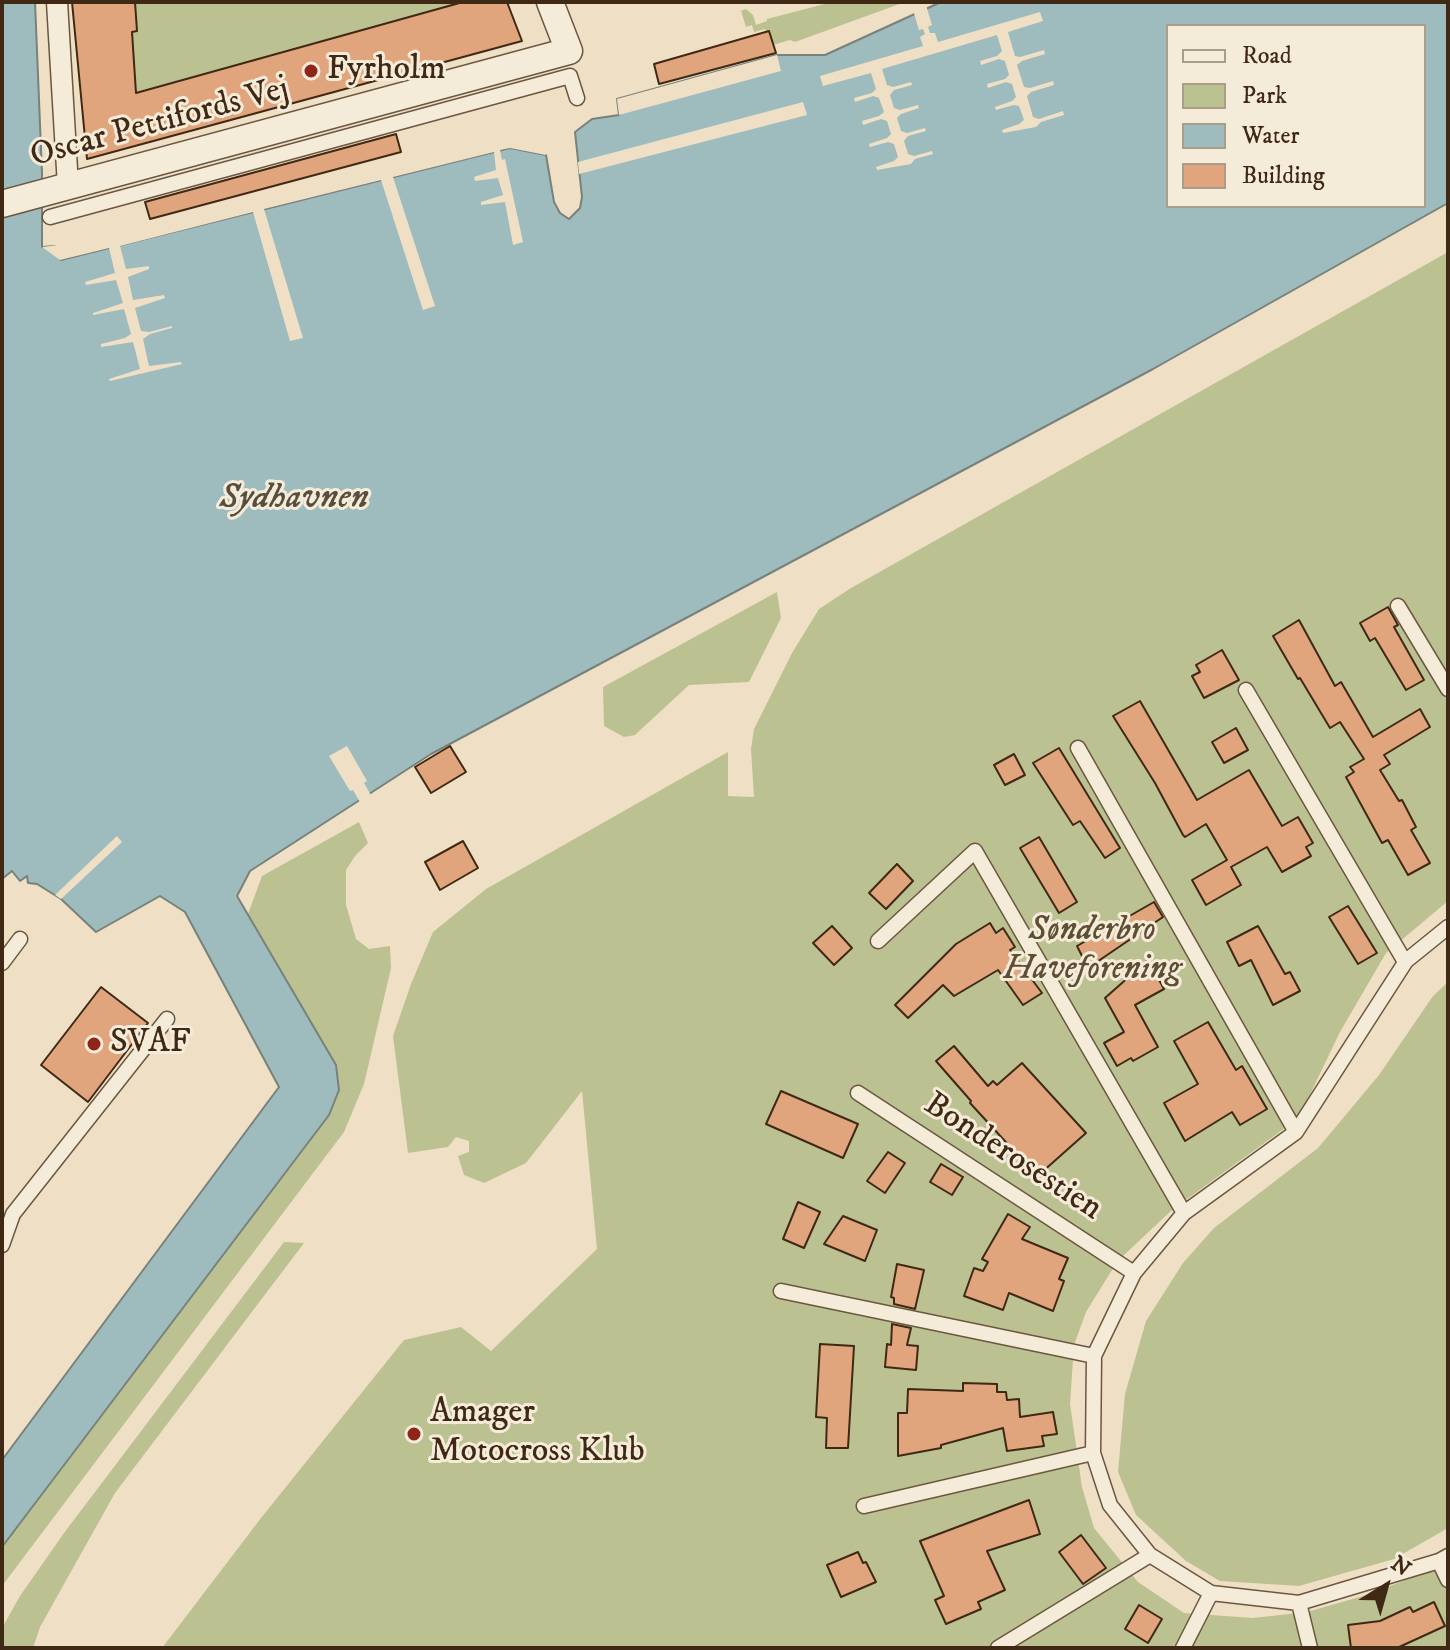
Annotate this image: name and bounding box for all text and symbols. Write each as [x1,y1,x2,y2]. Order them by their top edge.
legend [1166,24,1426,208]
text: Road [1242,41,1292,71]
place label: Fyrholm [327,51,446,91]
marker: Fyrholm [302,62,320,80]
street label: Oscar Pettifords Vej [26,70,294,178]
text: Park [1242,81,1287,111]
text: Water [1242,121,1299,151]
text: Building [1242,161,1325,191]
water label: Sydhavnen [219,478,369,522]
park label: Sønderbro Haveforening [1003,912,1181,992]
place label: SVAF [110,1024,190,1064]
marker: SVAF [85,1035,103,1053]
street label: Bonderosestien [915,1085,1109,1231]
place label: Amager Motocross Klub [430,1394,645,1474]
marker: Amager Motocross Klub [405,1425,423,1443]
north arrow [1346,1546,1426,1626]
text: N [1385,1550,1416,1583]

